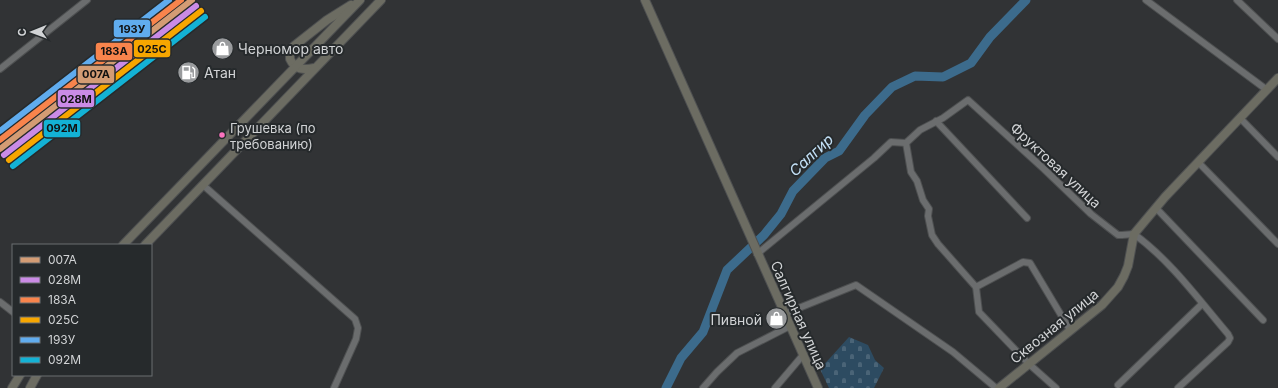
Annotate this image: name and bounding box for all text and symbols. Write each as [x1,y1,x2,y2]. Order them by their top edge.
north arrow [12,12,52,52]
line badge: 193У [113,19,151,38]
text: 193У [119,22,146,36]
text: С [15,28,29,36]
shop icon: Черномор авто [209,35,235,61]
line badge: 025С [133,39,171,58]
place label: Черномор авто [238,40,343,57]
line badge: 183А [95,42,133,61]
text: 025С [137,42,167,56]
text: 183А [100,44,128,58]
fuel station icon: Атан [176,59,202,85]
place label: Атан [204,64,236,81]
line badge: 007А [77,65,115,84]
text: 007А [82,67,110,81]
line badge: 028М [57,89,95,108]
text: 028М [60,92,92,106]
line badge: 092М [43,119,81,138]
street label: Фруктовая улица [1007,119,1105,211]
place label: Грушевка (по требованию) [230,120,316,152]
text: 092М [46,121,78,135]
marker: Грушевка (по требованию) [217,130,227,140]
water label: Салгир [785,130,837,180]
legend [12,244,152,376]
text: 007А [48,252,77,267]
street label: Салгирная улица [767,258,831,372]
text: 028М [48,272,81,287]
street label: Сквозная улица [1006,285,1102,367]
text: 183А [48,292,76,307]
shop icon: Пивной [764,306,790,332]
place label: Пивной [710,311,762,328]
text: 025С [48,312,79,327]
text: 193У [48,332,76,347]
text: 092М [48,352,81,367]

